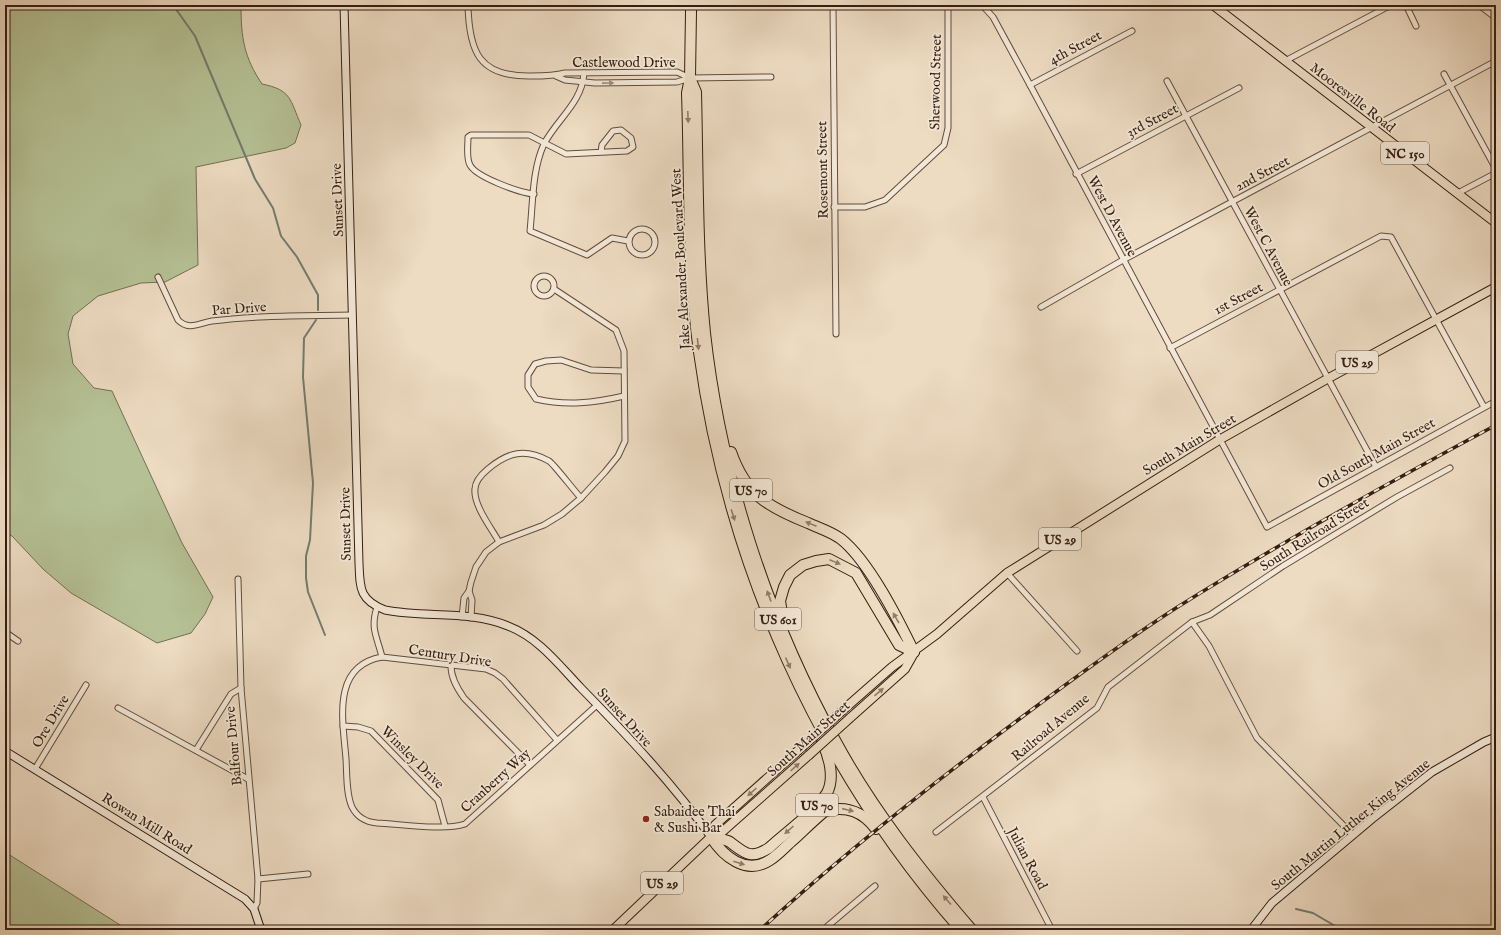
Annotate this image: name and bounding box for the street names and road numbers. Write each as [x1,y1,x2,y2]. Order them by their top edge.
street label: 4th Street [1046,26,1105,69]
street label: Sherwood Street [926,34,946,130]
street label: Castlewood Drive [572,54,676,72]
street label: Mooresville Road [1306,59,1399,137]
street label: 3rd Street [1124,100,1181,142]
street label: Rosemont Street [813,121,833,219]
road number: NC 150 [1381,142,1429,164]
street label: 2nd Street [1232,152,1293,196]
street label: Sunset Drive [328,162,348,237]
street label: Jake Alexander Boulevard West [667,168,695,352]
street label: West D Avenue [1083,173,1141,260]
street label: West C Avenue [1240,204,1297,290]
street label: 1st Street [1211,278,1266,319]
street label: Par Drive [211,298,268,320]
road number: US 29 [1336,351,1378,373]
street label: South Main Street [1140,410,1240,480]
street label: Old South Main Street [1315,414,1438,494]
road number: US 70 [730,479,772,501]
street label: Sunset Drive [336,486,356,561]
street label: South Railroad Street [1257,494,1373,576]
road number: US 29 [1039,528,1081,550]
road number: US 601 [755,608,801,630]
street label: Century Drive [407,641,493,672]
street label: Sunset Drive [593,684,656,752]
street label: Railroad Avenue [1008,690,1094,766]
street label: Ore Drive [28,691,74,751]
street label: South Main Street [763,697,854,781]
street label: Balfour Drive [222,705,246,786]
street label: Winsley Drive [377,722,448,794]
street label: Cranberry Way [457,745,534,817]
street label: South Martin Luther King Avenue [1267,755,1434,895]
street label: Rowan Mill Road [98,789,195,859]
road number: US 70 [796,794,838,816]
street label: Julian Road [1002,822,1051,893]
road number: US 29 [641,872,683,894]

